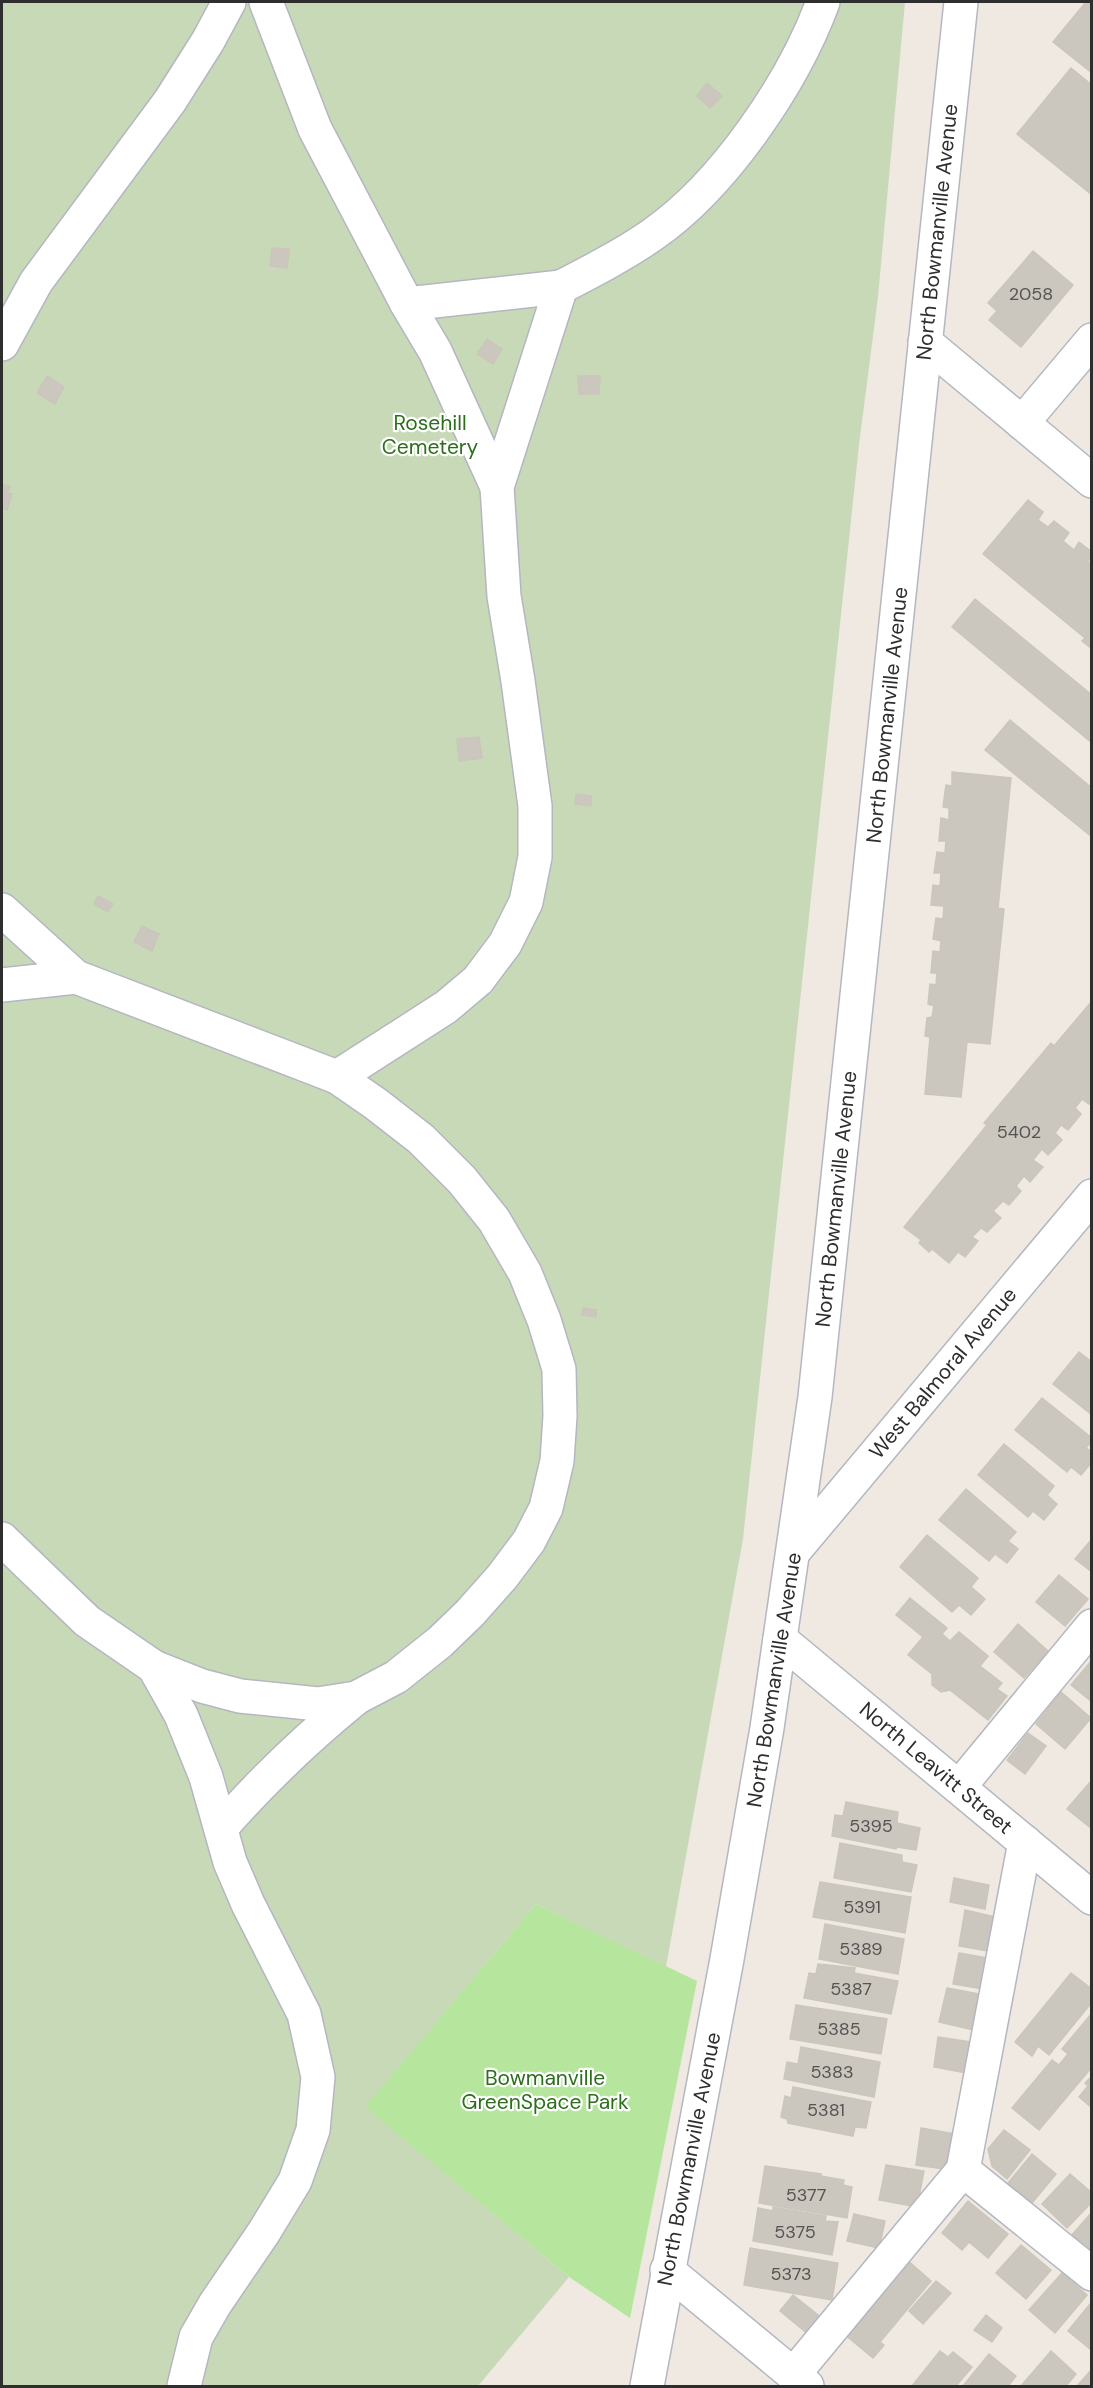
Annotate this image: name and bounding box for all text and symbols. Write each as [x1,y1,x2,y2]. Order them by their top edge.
street label: North Bowmanville Avenue [910,102,964,362]
house number: 2058 [1009,282,1053,306]
park label: Rosehill Cemetery [382,409,479,461]
street label: North Bowmanville Avenue [860,585,914,845]
street label: North Bowmanville Avenue [809,1069,863,1329]
house number: 5402 [997,1120,1041,1144]
street label: West Balmoral Avenue [863,1281,1023,1465]
street label: North Bowmanville Avenue [740,1550,808,1809]
street label: North Leavitt Street [854,1696,1018,1840]
house number: 5395 [849,1814,893,1838]
house number: 5391 [843,1895,881,1919]
house number: 5389 [839,1937,883,1961]
house number: 5387 [830,1977,872,2001]
house number: 5385 [817,2017,861,2041]
street label: North Bowmanville Avenue [651,2030,727,2288]
house number: 5383 [810,2060,854,2084]
park label: Bowmanville GreenSpace Park [462,2064,629,2116]
house number: 5381 [807,2098,845,2122]
house number: 5377 [786,2183,826,2207]
house number: 5375 [774,2220,816,2244]
house number: 5373 [770,2262,812,2286]

